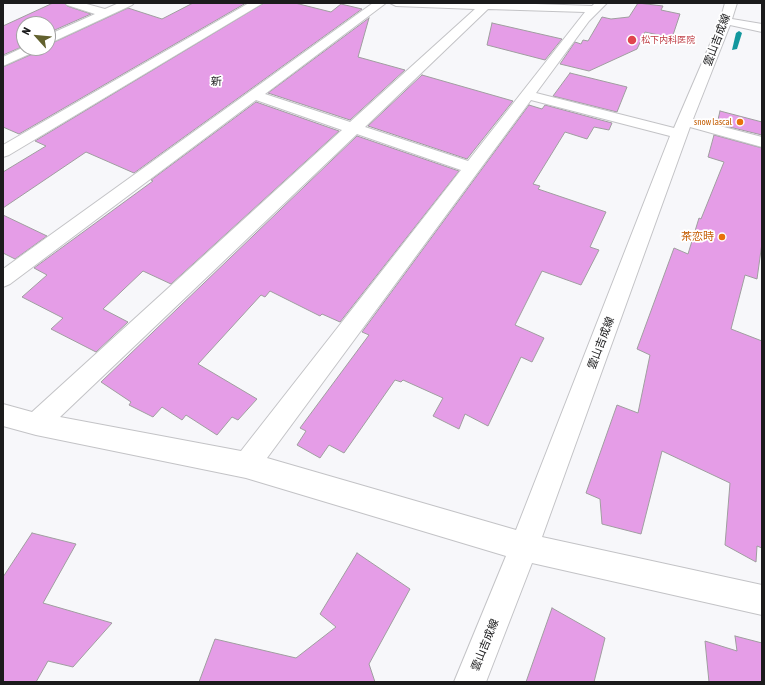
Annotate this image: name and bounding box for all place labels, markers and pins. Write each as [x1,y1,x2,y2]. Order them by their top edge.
marker: 松下内科医院 [626,34,638,46]
place label: 松下内科医院 [641,35,695,45]
place label: snow lascal [694,117,732,127]
marker: snow lascal [735,117,745,127]
place label: 茶恋時 [681,230,714,244]
marker: 茶恋時 [717,232,727,242]

